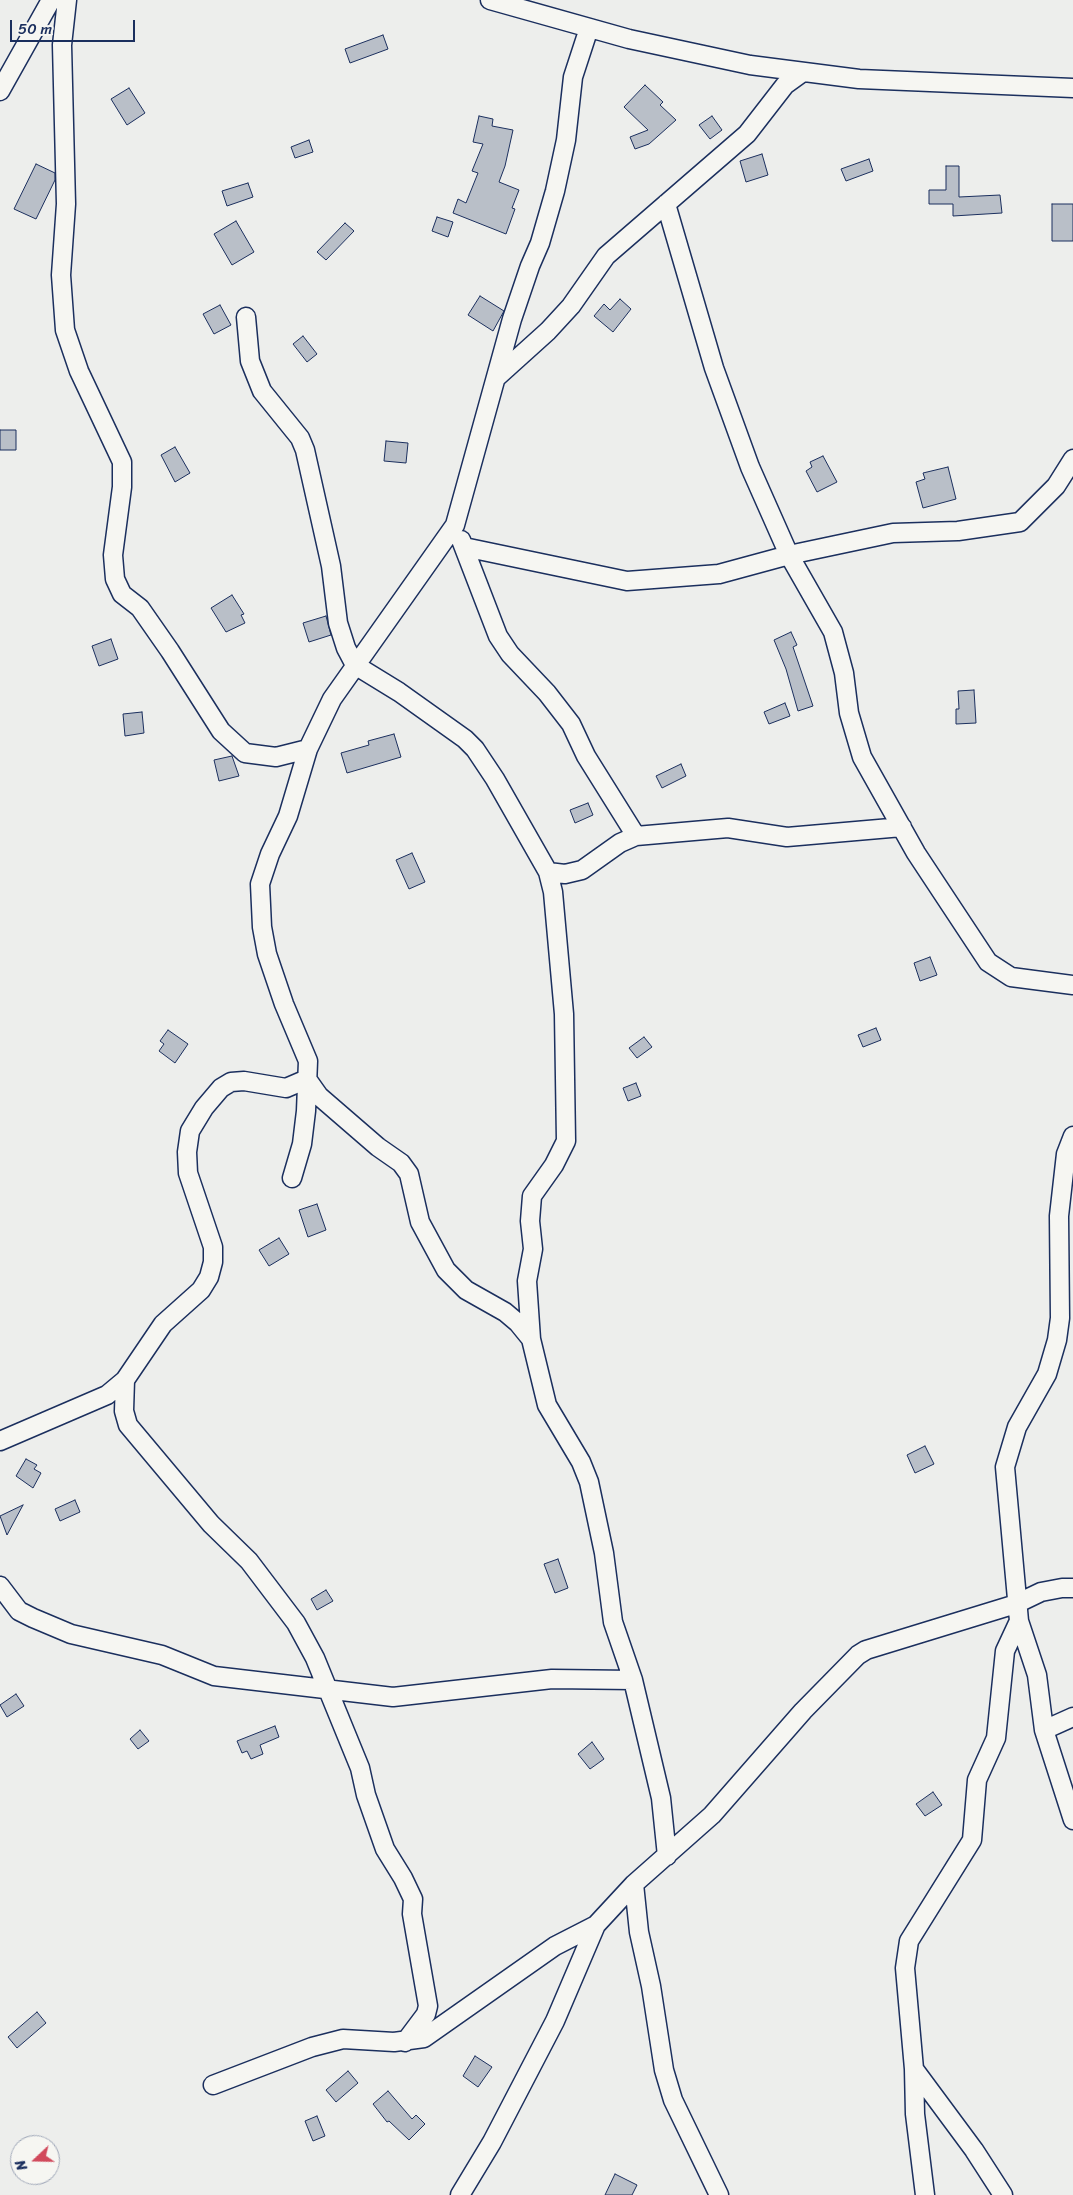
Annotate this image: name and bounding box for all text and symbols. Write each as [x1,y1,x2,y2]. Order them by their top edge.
scale bar [12,10,138,42]
text: 50 m [18,16,52,42]
north arrow [10,2135,60,2185]
text: N [8,2156,35,2174]

